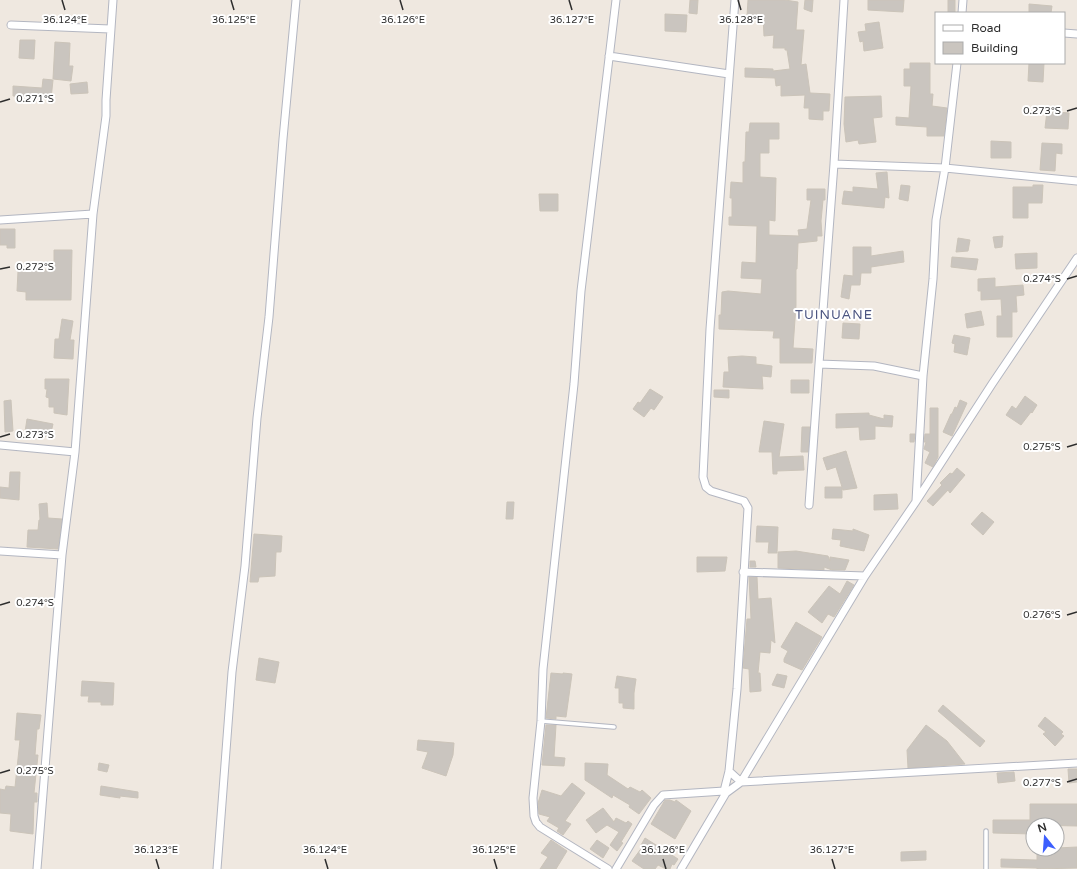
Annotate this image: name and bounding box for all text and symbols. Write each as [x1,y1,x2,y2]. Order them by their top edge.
legend [935,12,1065,64]
text: 36.124°E [43,14,87,26]
text: 36.125°E [212,14,256,26]
text: 36.126°E [381,14,425,26]
text: 36.127°E [550,14,594,26]
text: 36.128°E [719,14,763,26]
text: Road [971,21,1001,35]
text: Building [971,41,1018,55]
text: 0.271°S [16,93,54,105]
text: 0.273°S [1023,105,1061,117]
text: 0.272°S [16,261,54,273]
text: 0.274°S [1023,273,1061,285]
district label: TUINUANE [795,307,873,323]
text: 0.273°S [16,429,54,441]
text: 0.275°S [1023,441,1061,453]
text: 0.274°S [16,597,54,609]
text: 0.276°S [1023,609,1061,621]
text: 0.275°S [16,765,54,777]
text: 0.277°S [1023,777,1061,789]
north arrow [1025,817,1065,857]
text: N [1036,820,1048,835]
text: 36.123°E [134,844,178,856]
text: 36.124°E [303,844,347,856]
text: 36.125°E [472,844,516,856]
text: 36.126°E [641,844,685,856]
text: 36.127°E [810,844,854,856]

